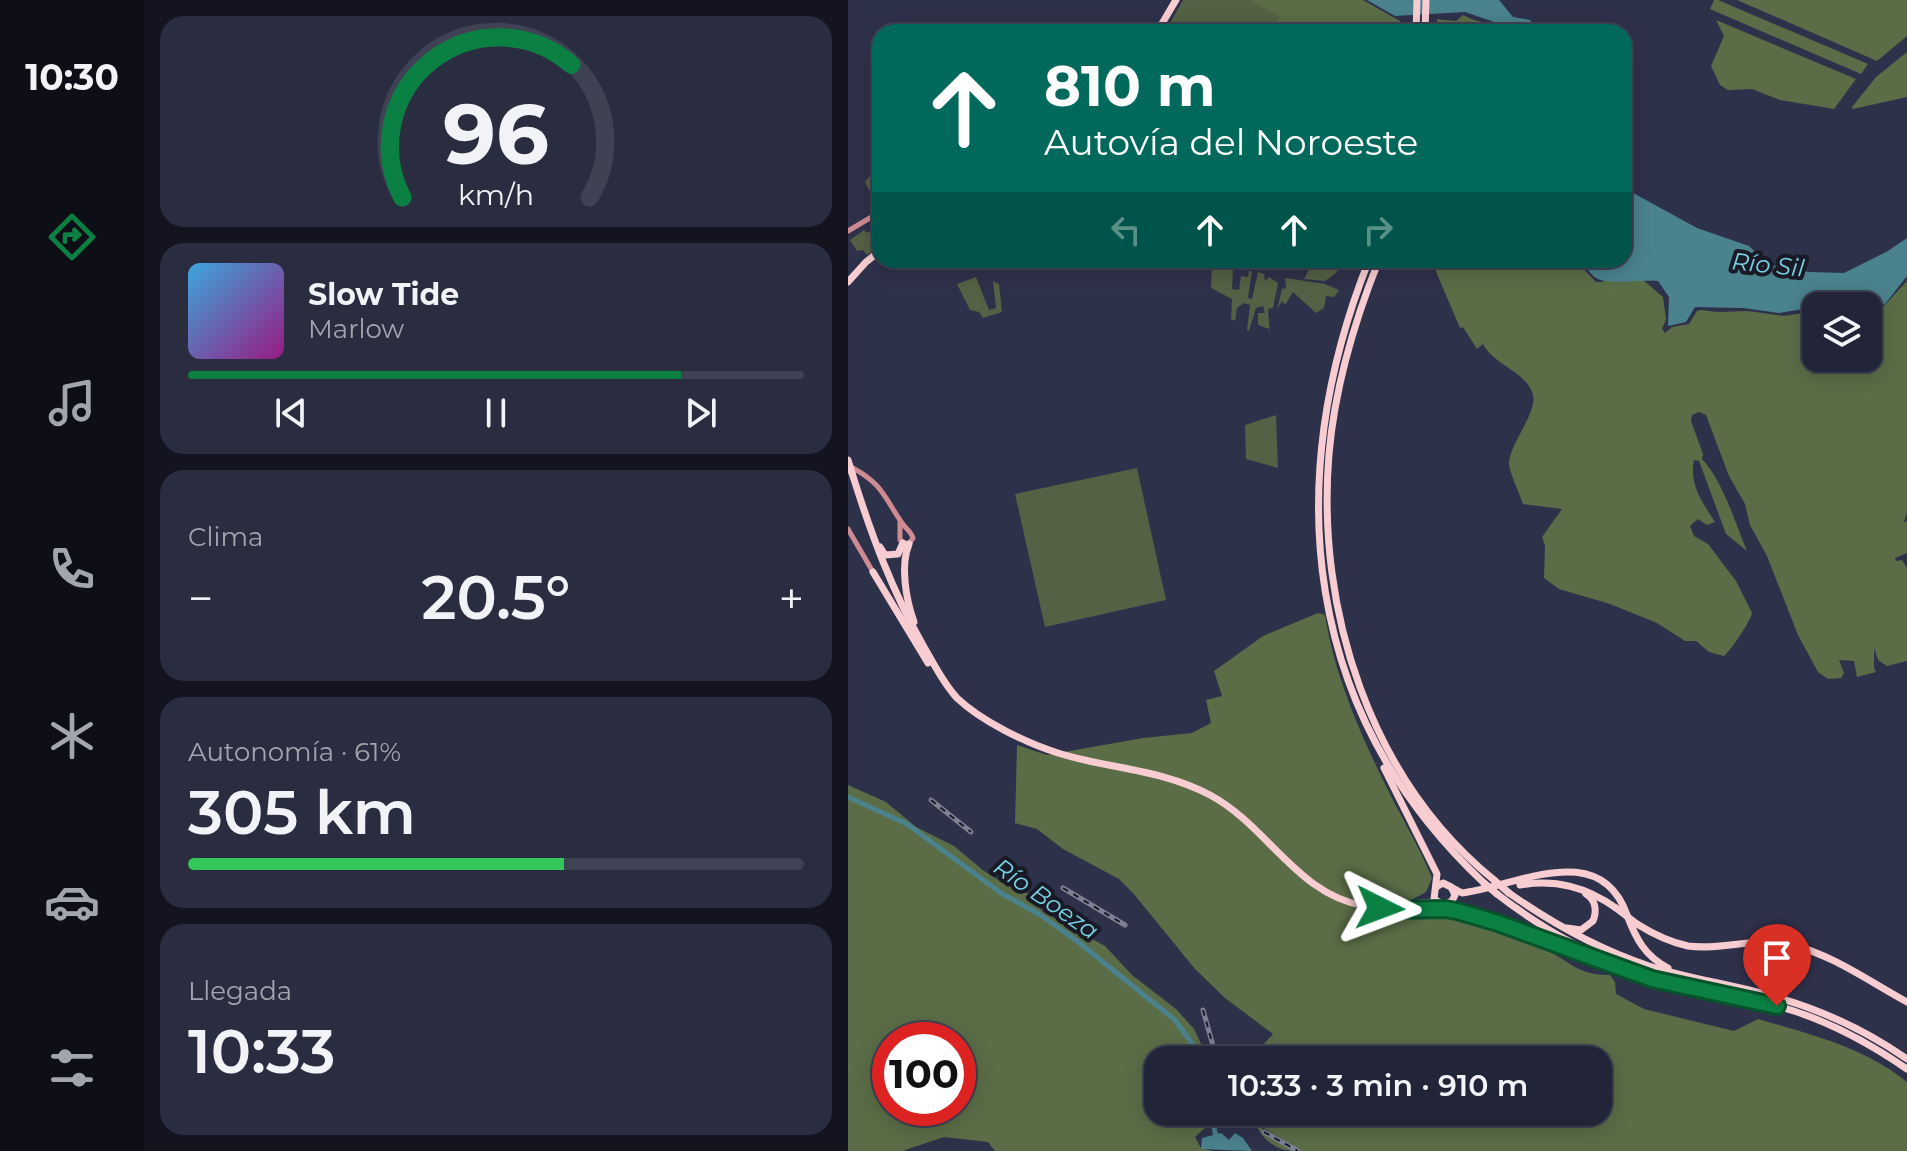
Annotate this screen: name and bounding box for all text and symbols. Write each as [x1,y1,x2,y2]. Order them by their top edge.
text: 810 m [1044,52,1216,120]
text: 10:30 [25,55,119,99]
icon: ahead [912,56,1016,160]
text: 96 [443,82,549,184]
text: Autovía del Noroeste [1044,120,1418,164]
text: km/h [458,177,534,212]
icon: left [1104,208,1148,252]
icon: ahead [1188,208,1232,252]
icon: ahead [1272,208,1316,252]
icon: right [1356,208,1400,252]
icon: directions [44,209,100,265]
water label: Río Sil [1730,246,1806,283]
text: Slow Tide [308,276,459,313]
map controls [1802,292,1882,372]
button: layers [1802,292,1882,372]
text: Marlow [308,313,404,345]
icon: music [44,375,100,431]
icon: previous [269,391,313,435]
icon: pause [474,391,518,435]
icon: next [679,391,723,435]
text: Clima [188,521,263,553]
icon: phone [44,541,100,597]
text: 20.5° [422,561,570,634]
text: − [188,571,213,625]
text: + [779,571,804,625]
icon: climate [44,708,100,764]
text: Autonomía · 61% [188,736,401,768]
text: 305 km [188,776,416,849]
water label: Río Boeza [988,852,1104,945]
position arrow [1338,866,1422,950]
icon: car [44,874,100,930]
pin [1743,924,1811,1006]
icon: arrive [1755,936,1799,980]
text: Llegada [188,975,292,1007]
text: 10:33 [188,1015,335,1088]
speed limit sign: 100 [872,1022,976,1126]
icon: filters [44,1040,100,1096]
text: 10:33 · 3 min · 910 m [1228,1067,1528,1104]

